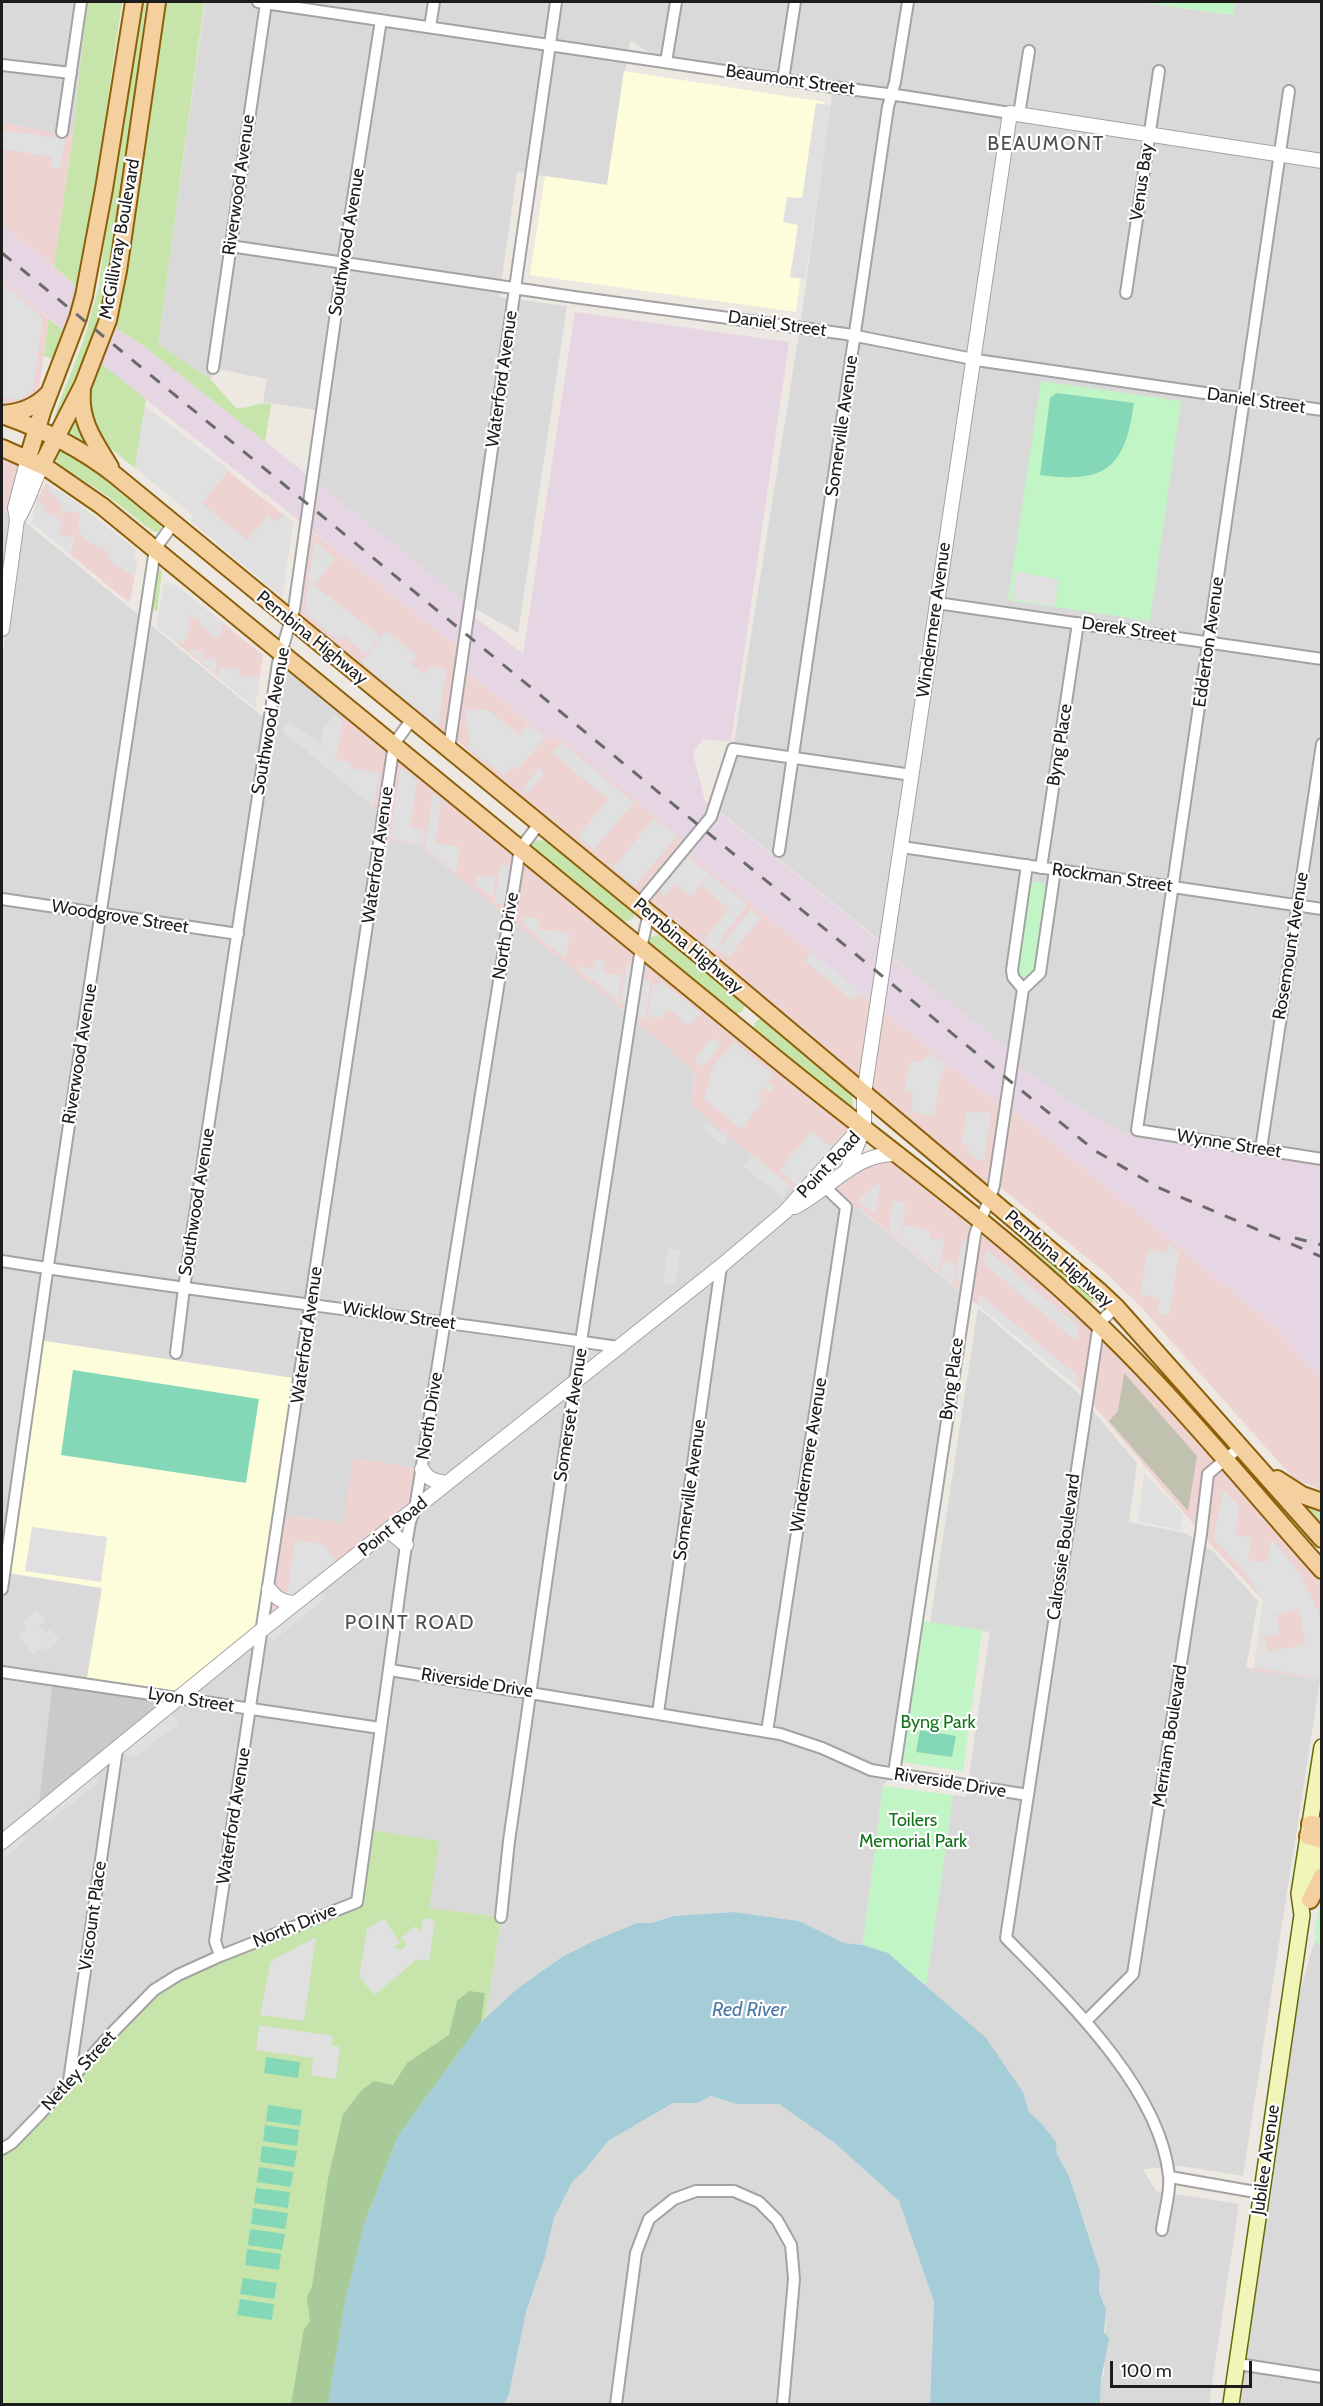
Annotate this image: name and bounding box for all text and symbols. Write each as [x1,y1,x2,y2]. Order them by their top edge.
street label: Beaumont Street [724,60,856,100]
street label: Riverwood Avenue [218,113,260,257]
district label: BEAUMONT [987,132,1105,156]
street label: Venus Bay [1126,142,1158,222]
street label: McGillivray Boulevard [95,157,145,321]
street label: Southwood Avenue [325,167,369,317]
street label: Daniel Street [726,306,828,342]
street label: Waterford Avenue [482,309,522,449]
street label: Somerville Avenue [821,354,863,498]
street label: Daniel Street [1205,383,1307,419]
street label: Windermere Avenue [912,541,956,699]
street label: Edderton Avenue [1189,575,1229,709]
street label: Pembina Highway [252,587,372,689]
street label: Derek Street [1080,613,1178,647]
street label: Southwood Avenue [247,646,295,796]
street label: Byng Place [1043,702,1077,788]
street label: Waterford Avenue [358,785,398,925]
street label: Rockman Street [1050,859,1174,897]
street label: Rosemount Avenue [1269,871,1313,1021]
street label: North Drive [488,891,524,981]
street label: Pembina Highway [629,894,747,998]
street label: Woodgrove Street [50,896,190,938]
street label: Riverwood Avenue [58,982,102,1126]
street label: Wynne Street [1175,1125,1283,1163]
street label: Southwood Avenue [175,1127,219,1277]
street label: Point Road [793,1127,865,1203]
street label: Pembina Highway [1000,1206,1118,1312]
street label: Waterford Avenue [287,1265,327,1405]
street label: Wicklow Street [341,1297,457,1335]
street label: Byng Place [936,1336,968,1422]
street label: Somerset Avenue [550,1347,592,1483]
street label: North Drive [412,1371,448,1461]
street label: Windermere Avenue [786,1376,832,1534]
street label: Somerville Avenue [669,1418,711,1562]
street label: Calrossie Boulevard [1043,1472,1085,1622]
street label: Point Road [354,1493,432,1561]
district label: POINT ROAD [345,1611,475,1635]
street label: Riverside Drive [419,1663,535,1703]
street label: Merriam Boulevard [1148,1663,1192,1809]
street label: Lyon Street [146,1683,236,1717]
park label: Byng Park [901,1712,975,1734]
street label: Waterford Avenue [213,1746,255,1886]
street label: Riverside Drive [892,1763,1008,1803]
park label: Toilers Memorial Park [859,1810,967,1852]
street label: Viscount Place [75,1860,111,1972]
street label: North Drive [250,1899,340,1953]
water label: Red River [712,1998,786,2022]
street label: Netley Street [37,2026,121,2116]
street label: Jubilee Avenue [1248,2103,1284,2217]
scale bar [1113,2349,1256,2387]
text: 100 m [1121,2360,1172,2382]

